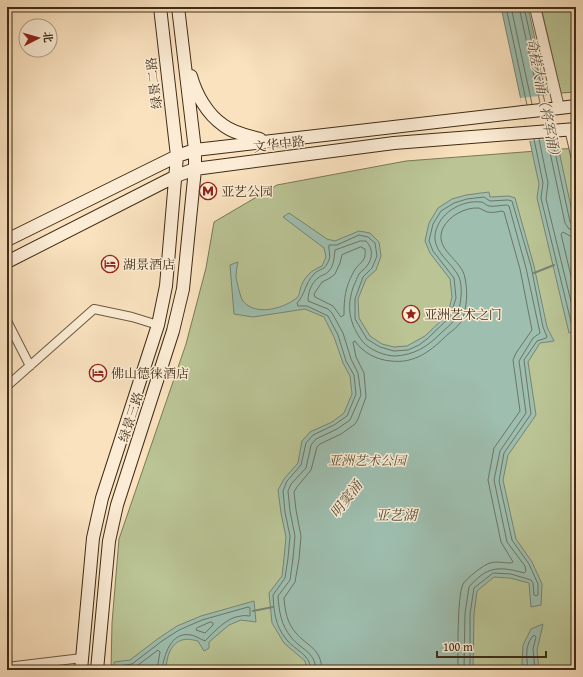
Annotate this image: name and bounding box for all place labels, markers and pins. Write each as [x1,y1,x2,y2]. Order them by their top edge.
metro station icon: 亚艺公园 [198,181,218,201]
place label: 亚艺公园 [221,182,273,201]
hotel icon: 湖景酒店 [100,254,120,274]
place label: 湖景酒店 [123,255,175,274]
place icon: 亚洲艺术之门 [401,304,421,324]
place label: 亚洲艺术之门 [424,305,502,324]
hotel icon: 佛山德徕酒店 [88,363,108,383]
place label: 佛山德徕酒店 [111,364,189,383]

